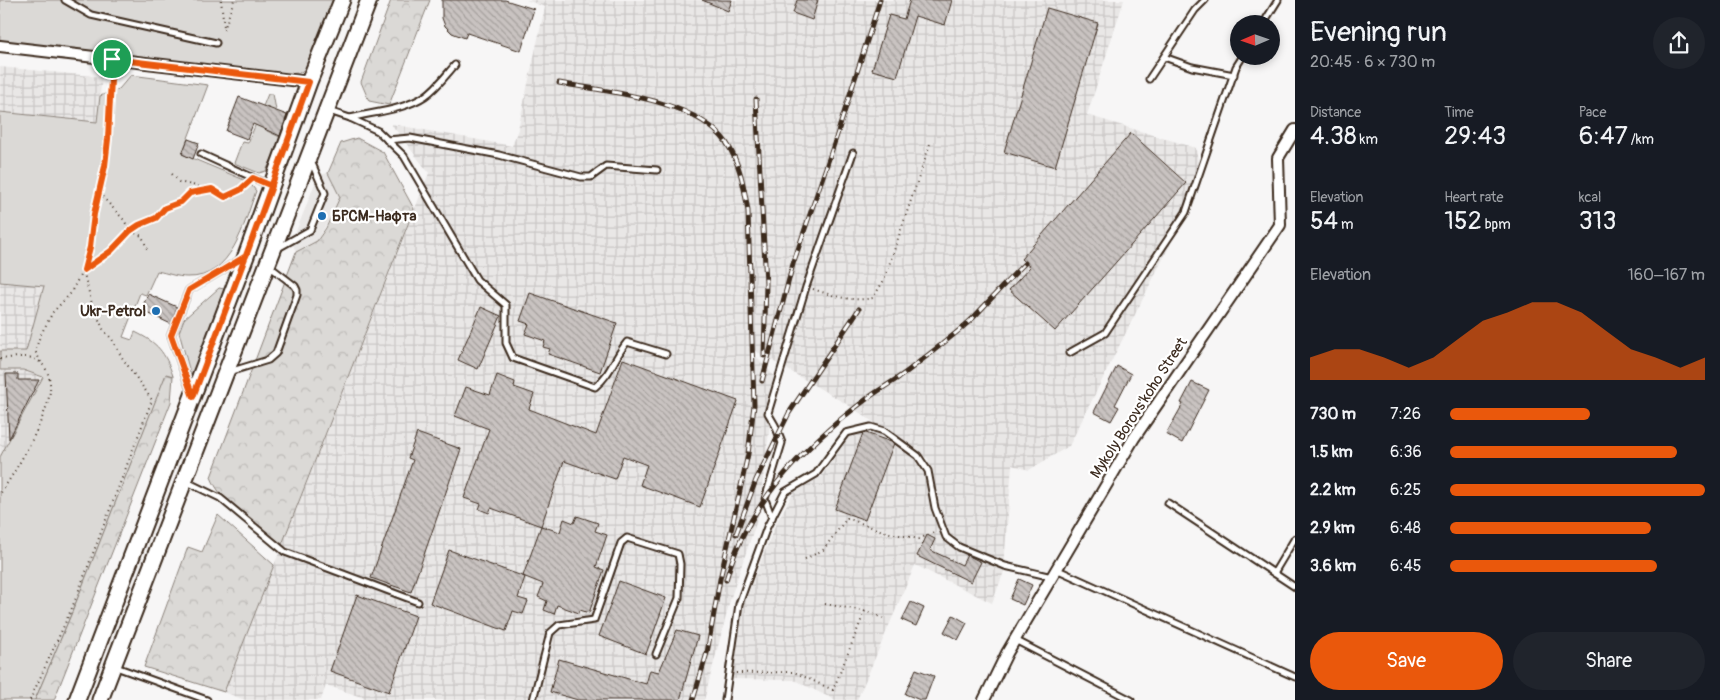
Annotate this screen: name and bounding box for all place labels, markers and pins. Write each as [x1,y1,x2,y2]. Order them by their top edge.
pin [91,38,133,80]
place label: БРСМ-Нафта [332,207,416,226]
marker: БРСМ-Нафта [316,210,328,222]
place label: Ukr-Petrol [80,302,146,321]
marker: Ukr-Petrol [150,305,162,317]

